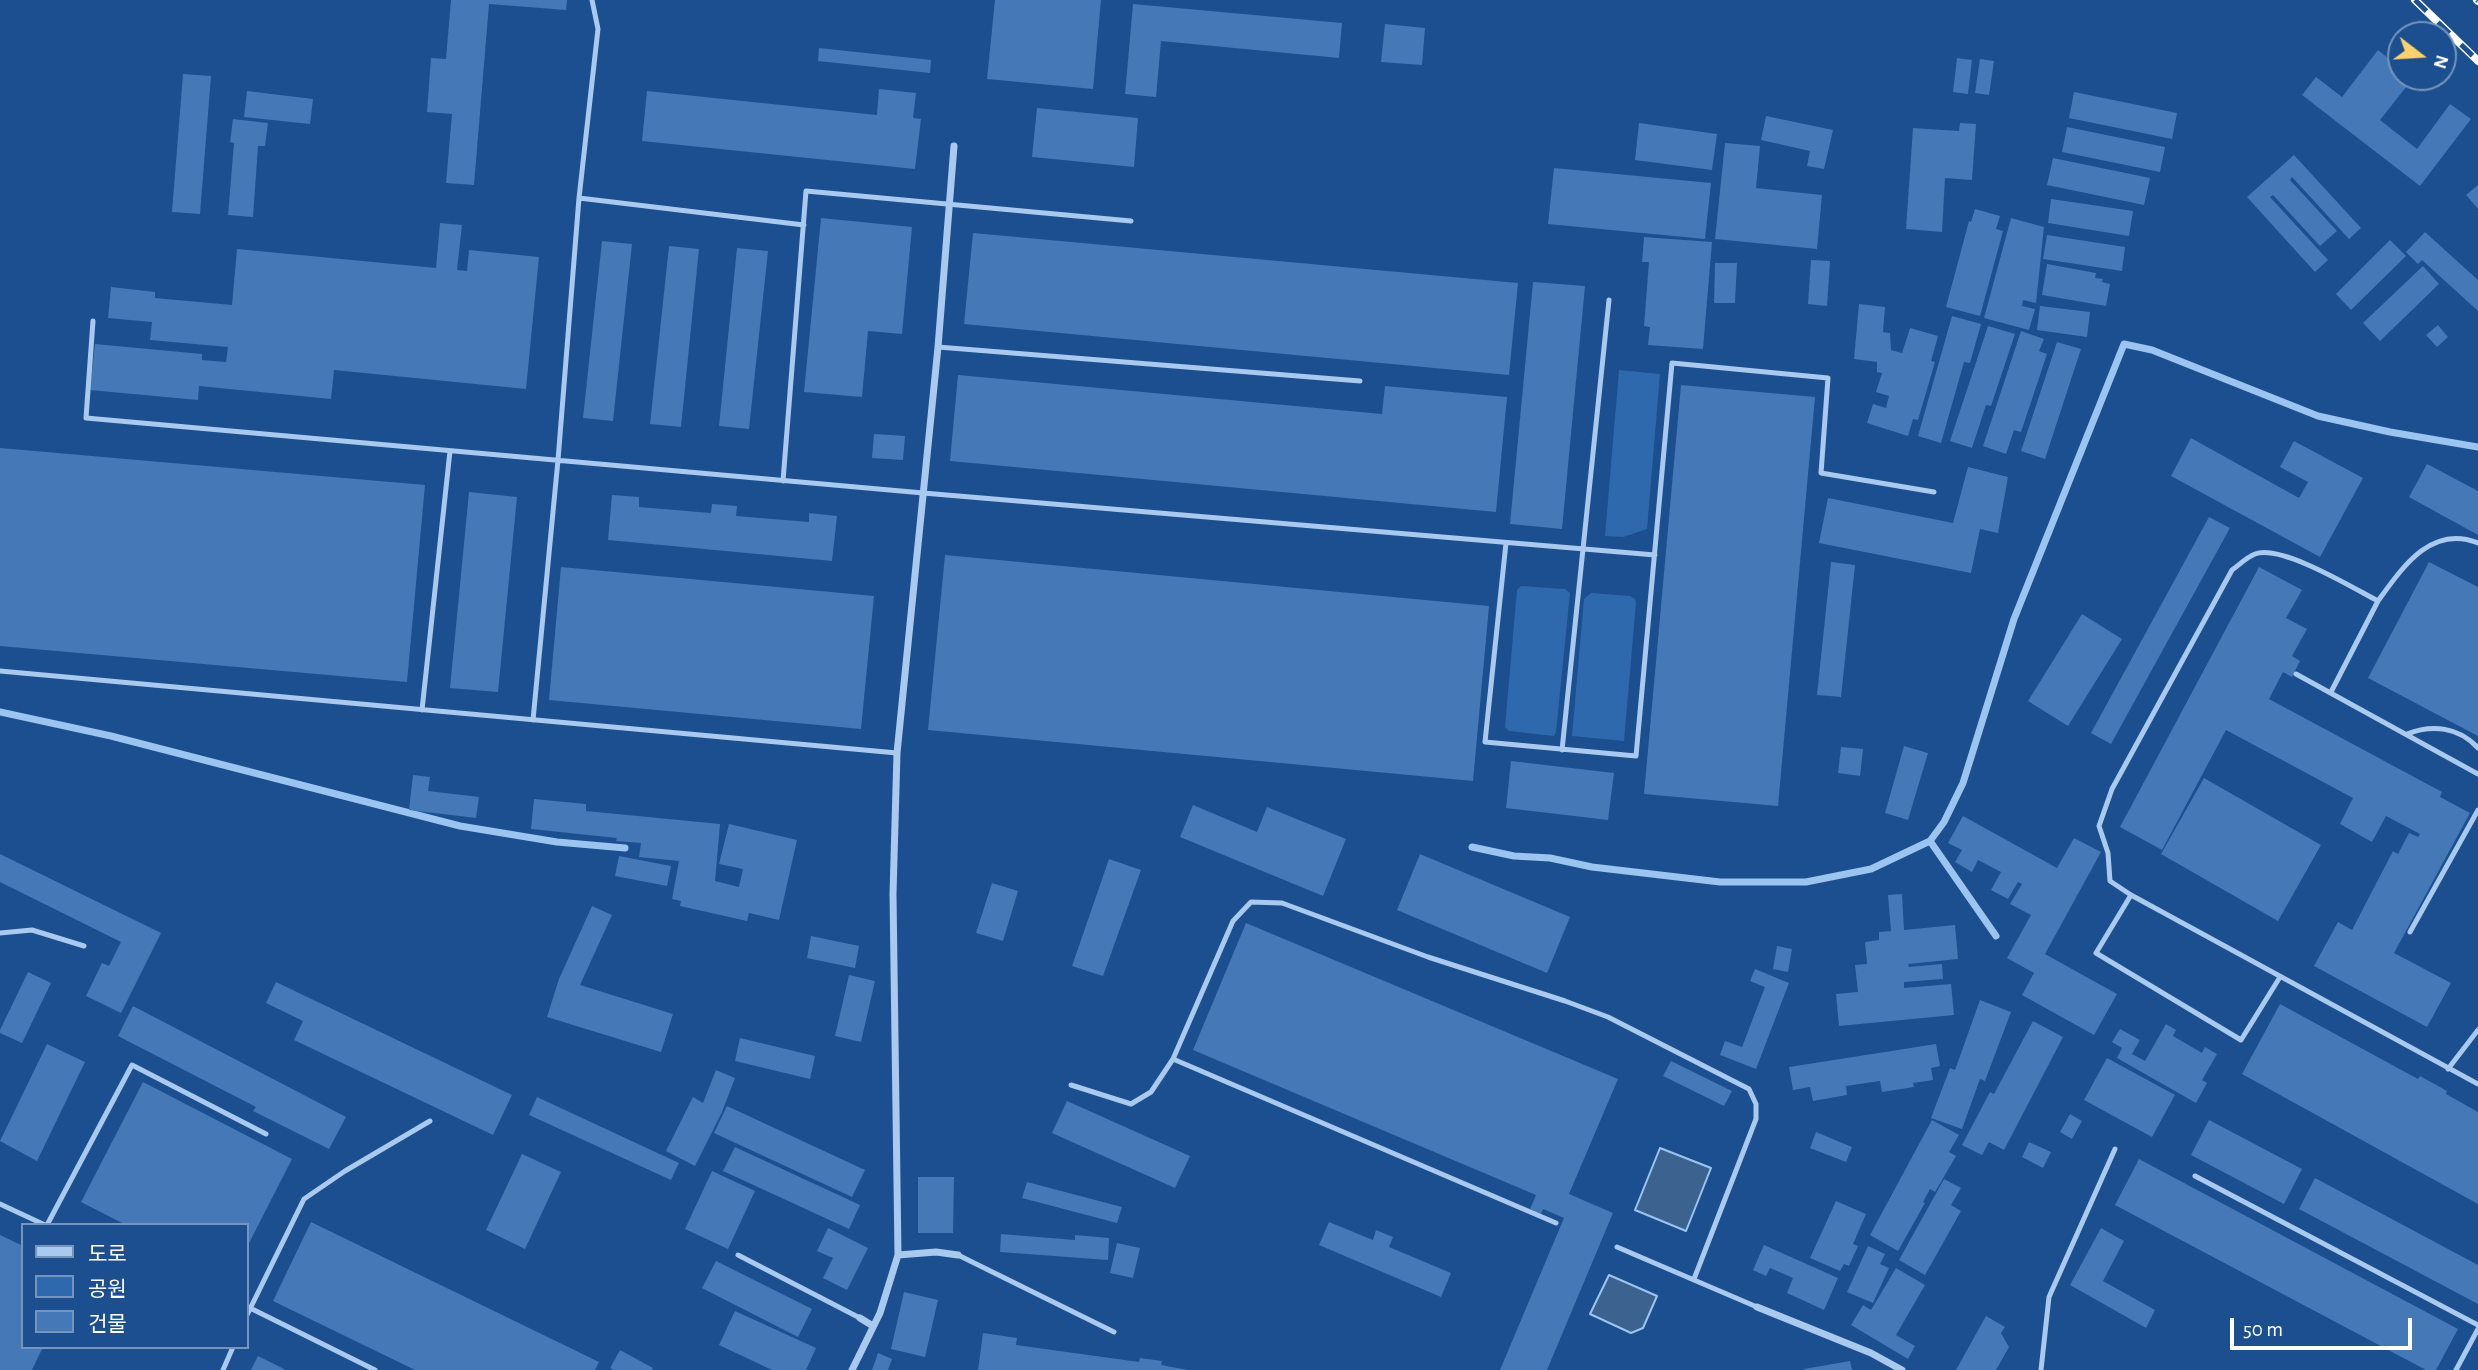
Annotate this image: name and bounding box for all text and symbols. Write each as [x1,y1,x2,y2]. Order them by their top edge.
north arrow [2387,21,2457,91]
text: N [2430,53,2452,71]
legend [21,1223,248,1349]
text: 도로 [88,1244,127,1265]
text: 공원 [88,1279,127,1300]
scale bar [2233,1304,2415,1348]
text: 건물 [88,1314,127,1335]
text: 50 m [2243,1319,2283,1340]

